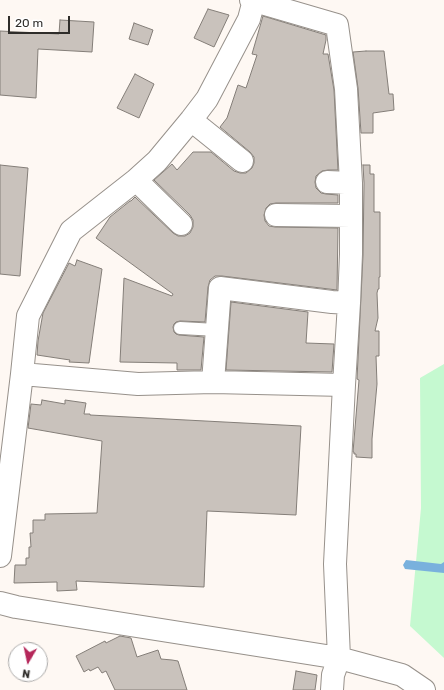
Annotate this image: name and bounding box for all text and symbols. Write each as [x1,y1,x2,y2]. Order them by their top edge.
scale bar [10,8,72,34]
text: 20 m [15,16,43,30]
north arrow [8,642,48,682]
text: N [21,666,31,680]

